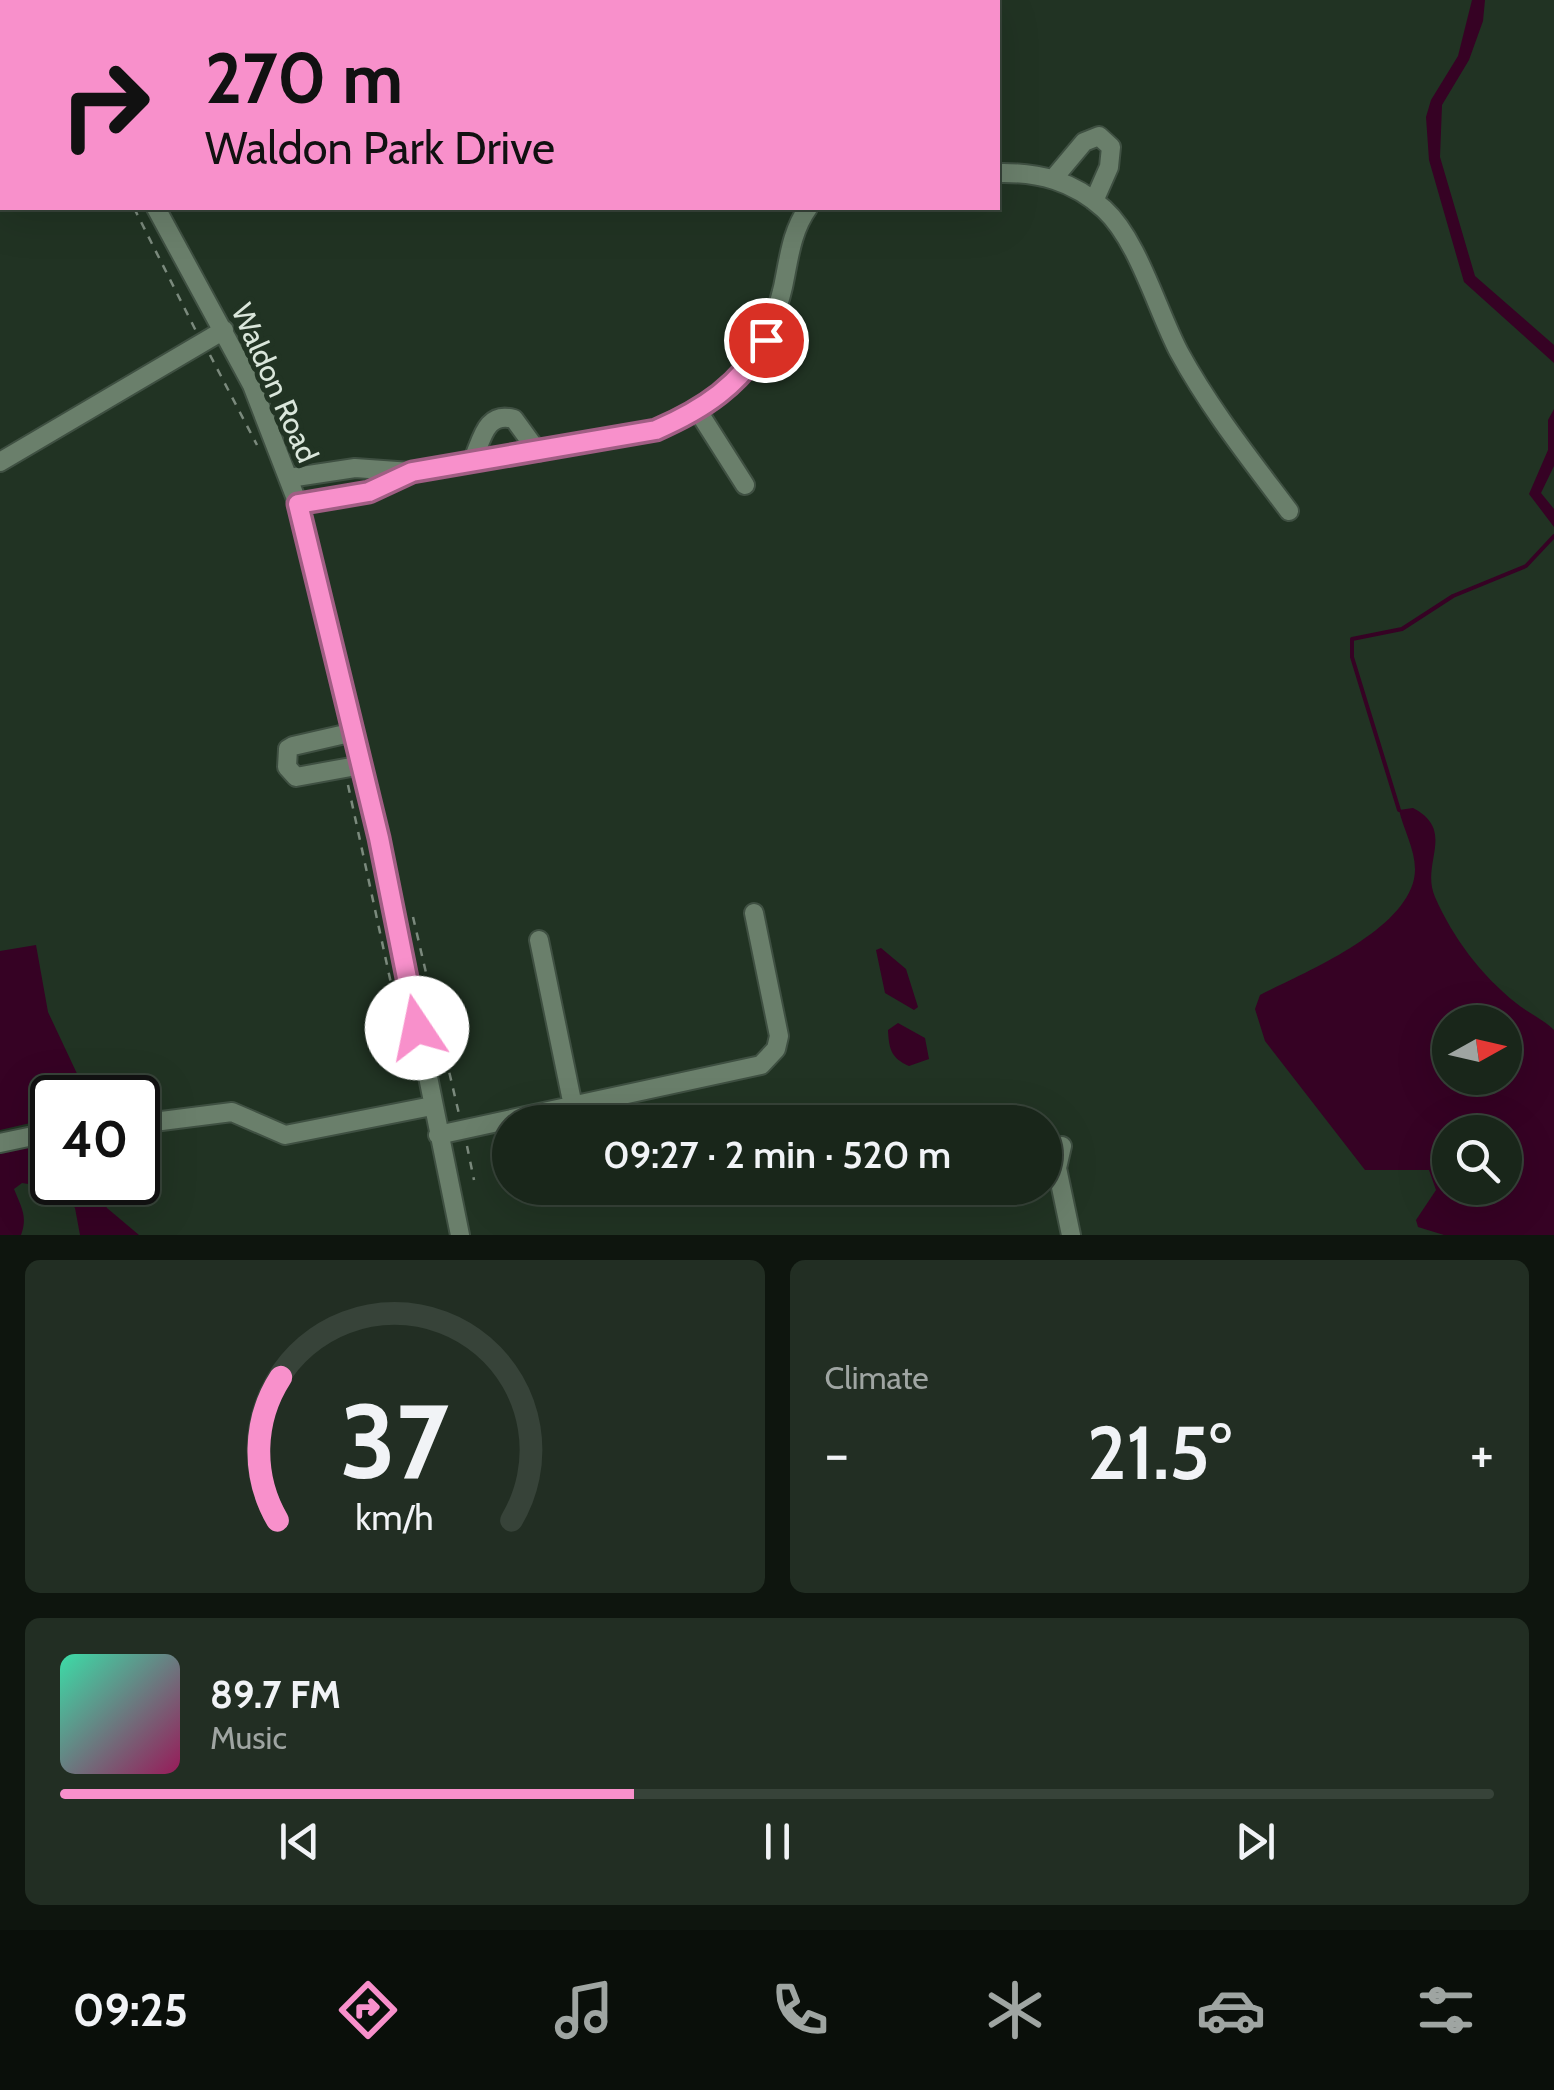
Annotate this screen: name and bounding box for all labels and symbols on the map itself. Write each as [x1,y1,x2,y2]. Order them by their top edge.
street label: Waldon Road [223,298,327,468]
pin [724,298,809,383]
position arrow [365,976,469,1080]
north arrow [1432,1005,1522,1095]
speed limit sign: 40 [30,1075,160,1205]

